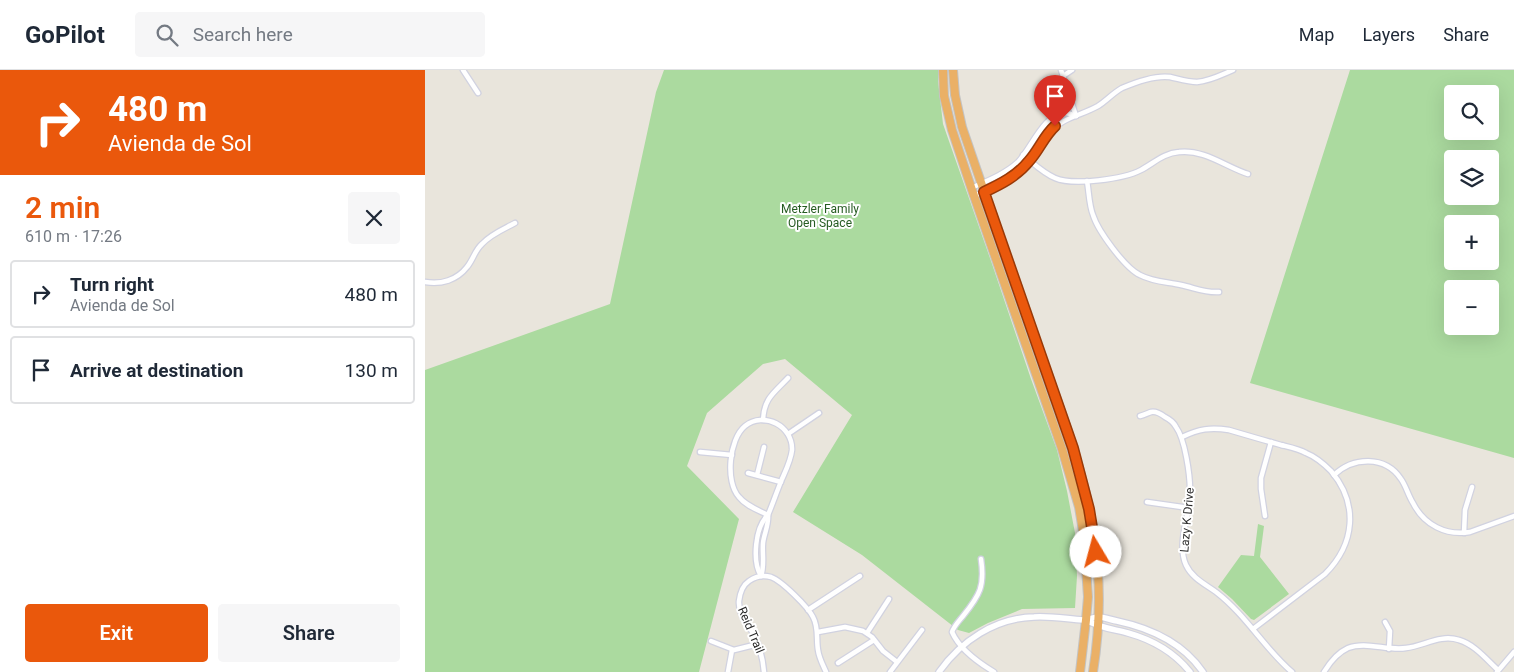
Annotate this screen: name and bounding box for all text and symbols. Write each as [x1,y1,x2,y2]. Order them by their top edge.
search box [135,12,485,57]
text: GoPilot [25,21,105,49]
icon: search [153,21,181,49]
text: Search here [193,23,293,46]
text: Map [1299,24,1334,45]
text: Layers [1362,24,1415,45]
text: Share [1443,24,1489,45]
pin [1034,75,1076,126]
icon: arrive [1041,82,1069,110]
map controls [1444,85,1499,335]
button: search [1444,85,1499,140]
text: 480 m [108,89,207,130]
icon: right [25,90,90,155]
text: Avienda de Sol [108,131,252,156]
button: layers [1444,150,1499,205]
text: 2 min [25,190,100,225]
button: close [348,192,400,244]
park label: Metzler Family Open Space [781,202,859,230]
button: + [1444,215,1499,270]
text: 610 m · 17:26 [25,227,122,246]
text: Turn right [70,273,154,296]
icon: right [27,280,55,308]
button: − [1444,280,1499,335]
text: 480 m [345,283,398,306]
text: Avienda de Sol [70,296,175,315]
icon: arrive [27,356,55,384]
text: Arrive at destination [70,359,243,382]
text: 130 m [345,359,398,382]
street label: Lazy K Drive [1177,487,1197,553]
position arrow [1069,525,1121,577]
button: Exit [25,604,208,662]
button: Share [218,604,400,662]
street label: Reid Trail [735,605,767,655]

